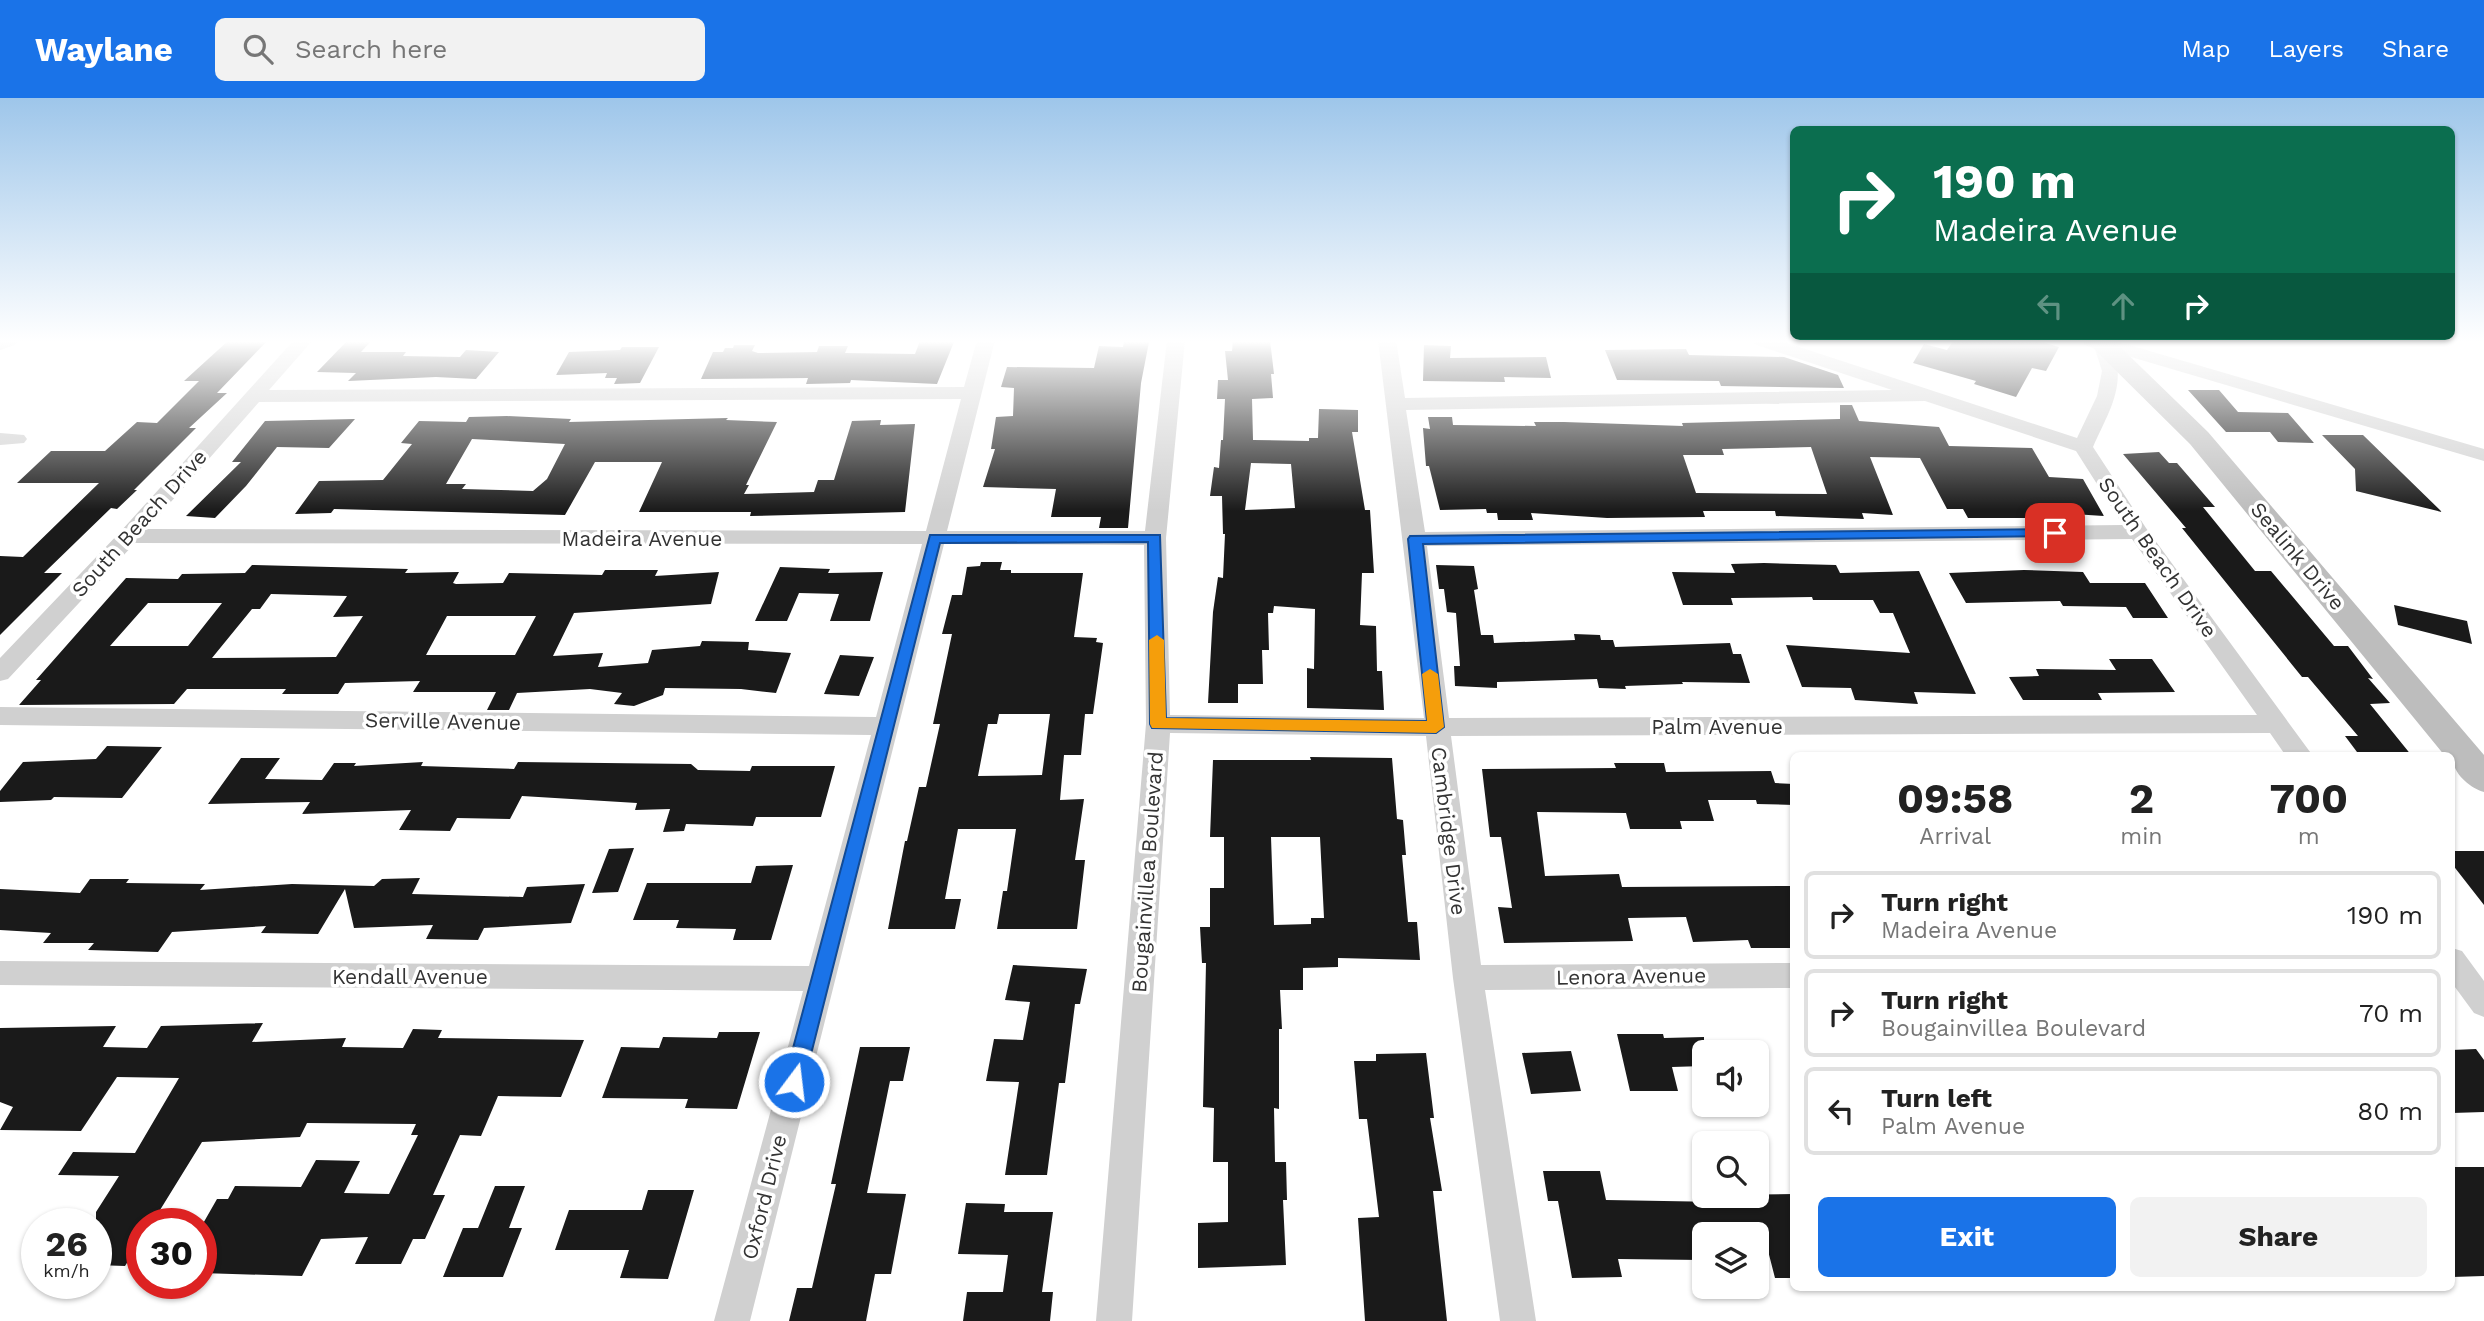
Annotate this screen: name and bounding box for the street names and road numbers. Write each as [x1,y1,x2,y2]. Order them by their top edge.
street label: South Beach Drive [66,444,212,602]
street label: South Beach Drive [2093,472,2223,642]
street label: Sealink Drive [2246,497,2350,615]
street label: Madeira Avenue [562,526,722,551]
street label: Serville Avenue [365,707,521,735]
street label: Palm Avenue [1651,714,1783,739]
street label: Cambridge Drive [1426,745,1472,917]
street label: Bougainvillea Boulevard [1126,750,1168,994]
street label: Lenora Avenue [1556,962,1706,990]
street label: Kendall Avenue [332,964,488,989]
street label: Oxford Drive [736,1132,792,1262]

